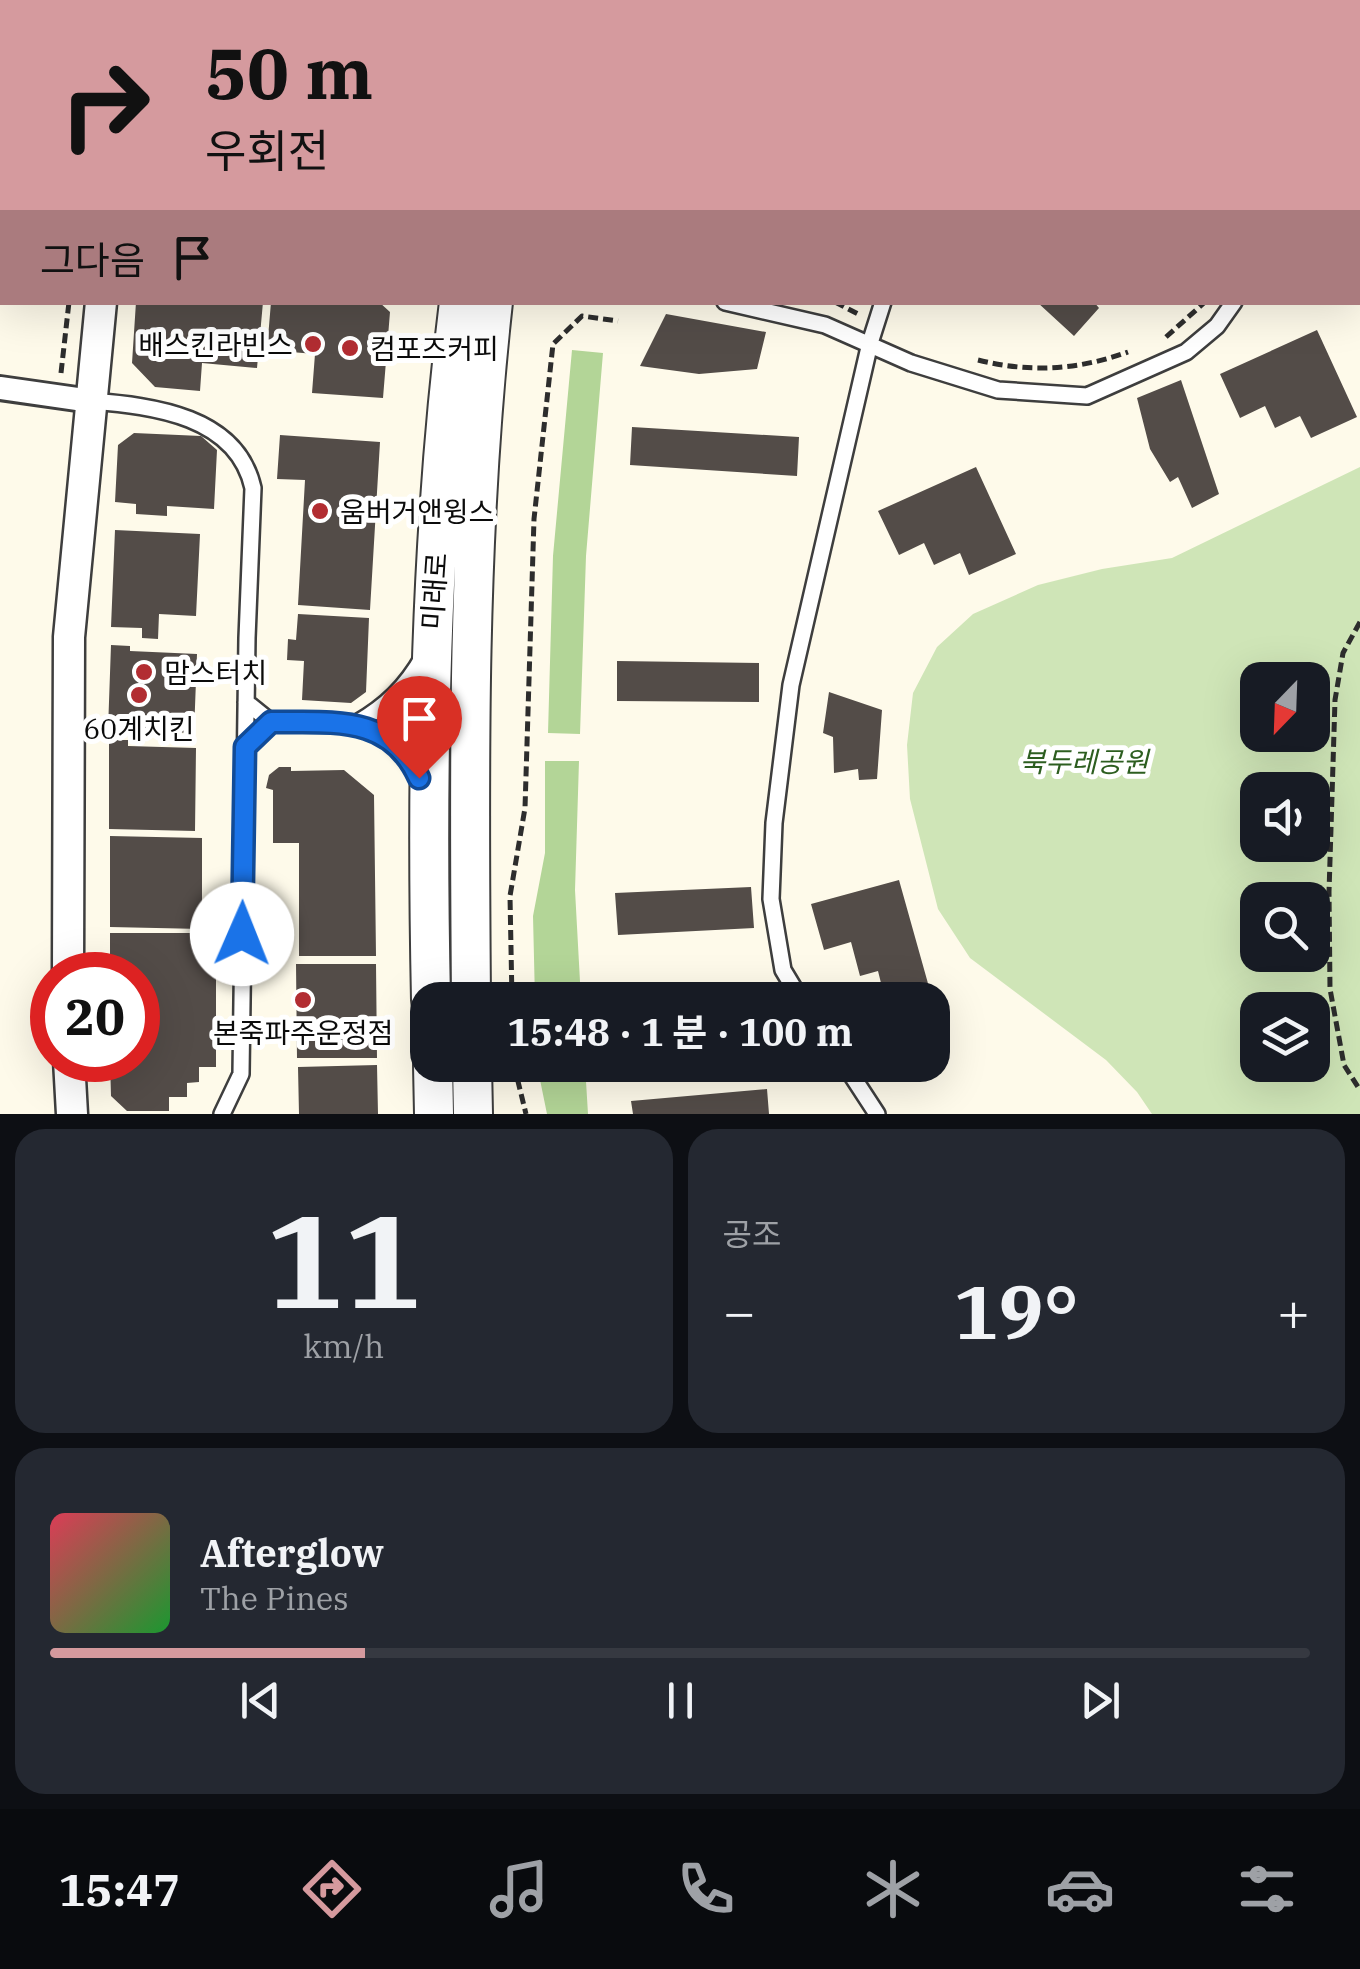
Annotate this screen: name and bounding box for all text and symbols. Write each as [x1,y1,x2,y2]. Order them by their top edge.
text: 50 m [205,27,373,118]
icon: right [40,40,170,170]
text: 우회전 [205,121,329,179]
icon: arrive [165,230,220,285]
text: 그다음 [40,235,145,284]
place label: 배스킨라빈스 [138,326,293,363]
place label: 컴포즈커피 [370,330,499,367]
marker: 배스킨라빈스 [302,333,324,355]
marker: 컴포즈커피 [339,337,361,359]
place label: 움버거앤윙스 [340,493,495,530]
marker: 움버거앤윙스 [309,500,331,522]
street label: 미래로 [413,551,455,631]
place label: 맘스터치 [164,654,267,691]
marker: 맘스터치 [133,661,155,683]
north arrow [1240,662,1330,752]
map controls [1240,662,1330,1082]
pin [377,676,462,779]
marker: 60계치킨 [128,684,150,706]
icon: arrive [392,691,447,746]
place label: 60계치킨 [84,710,194,747]
park label: 북두레공원 [1020,743,1151,780]
button: sound [1240,772,1330,862]
position arrow [190,882,294,986]
button: search [1240,882,1330,972]
speed limit sign: 20 [30,952,160,1082]
marker: 본죽파주운정점 [292,989,314,1011]
button: layers [1240,992,1330,1082]
text: 15:48 · 1 분 · 100 m [507,1007,853,1056]
place label: 본죽파주운정점 [213,1014,393,1051]
text: 11 [266,1175,422,1344]
text: 공조 [723,1213,781,1255]
text: 19° [954,1262,1079,1360]
text: − [723,1276,756,1347]
text: + [1277,1276,1310,1347]
text: km/h [303,1325,384,1367]
text: Afterglow [200,1528,384,1577]
text: The Pines [200,1577,349,1619]
icon: previous [233,1673,288,1728]
icon: pause [653,1673,708,1728]
icon: next [1073,1673,1128,1728]
icon: directions [297,1854,367,1924]
icon: music [484,1854,554,1924]
icon: phone [671,1854,741,1924]
icon: climate [858,1854,928,1924]
icon: car [1045,1854,1115,1924]
icon: filters [1232,1854,1302,1924]
text: 15:47 [58,1860,180,1918]

